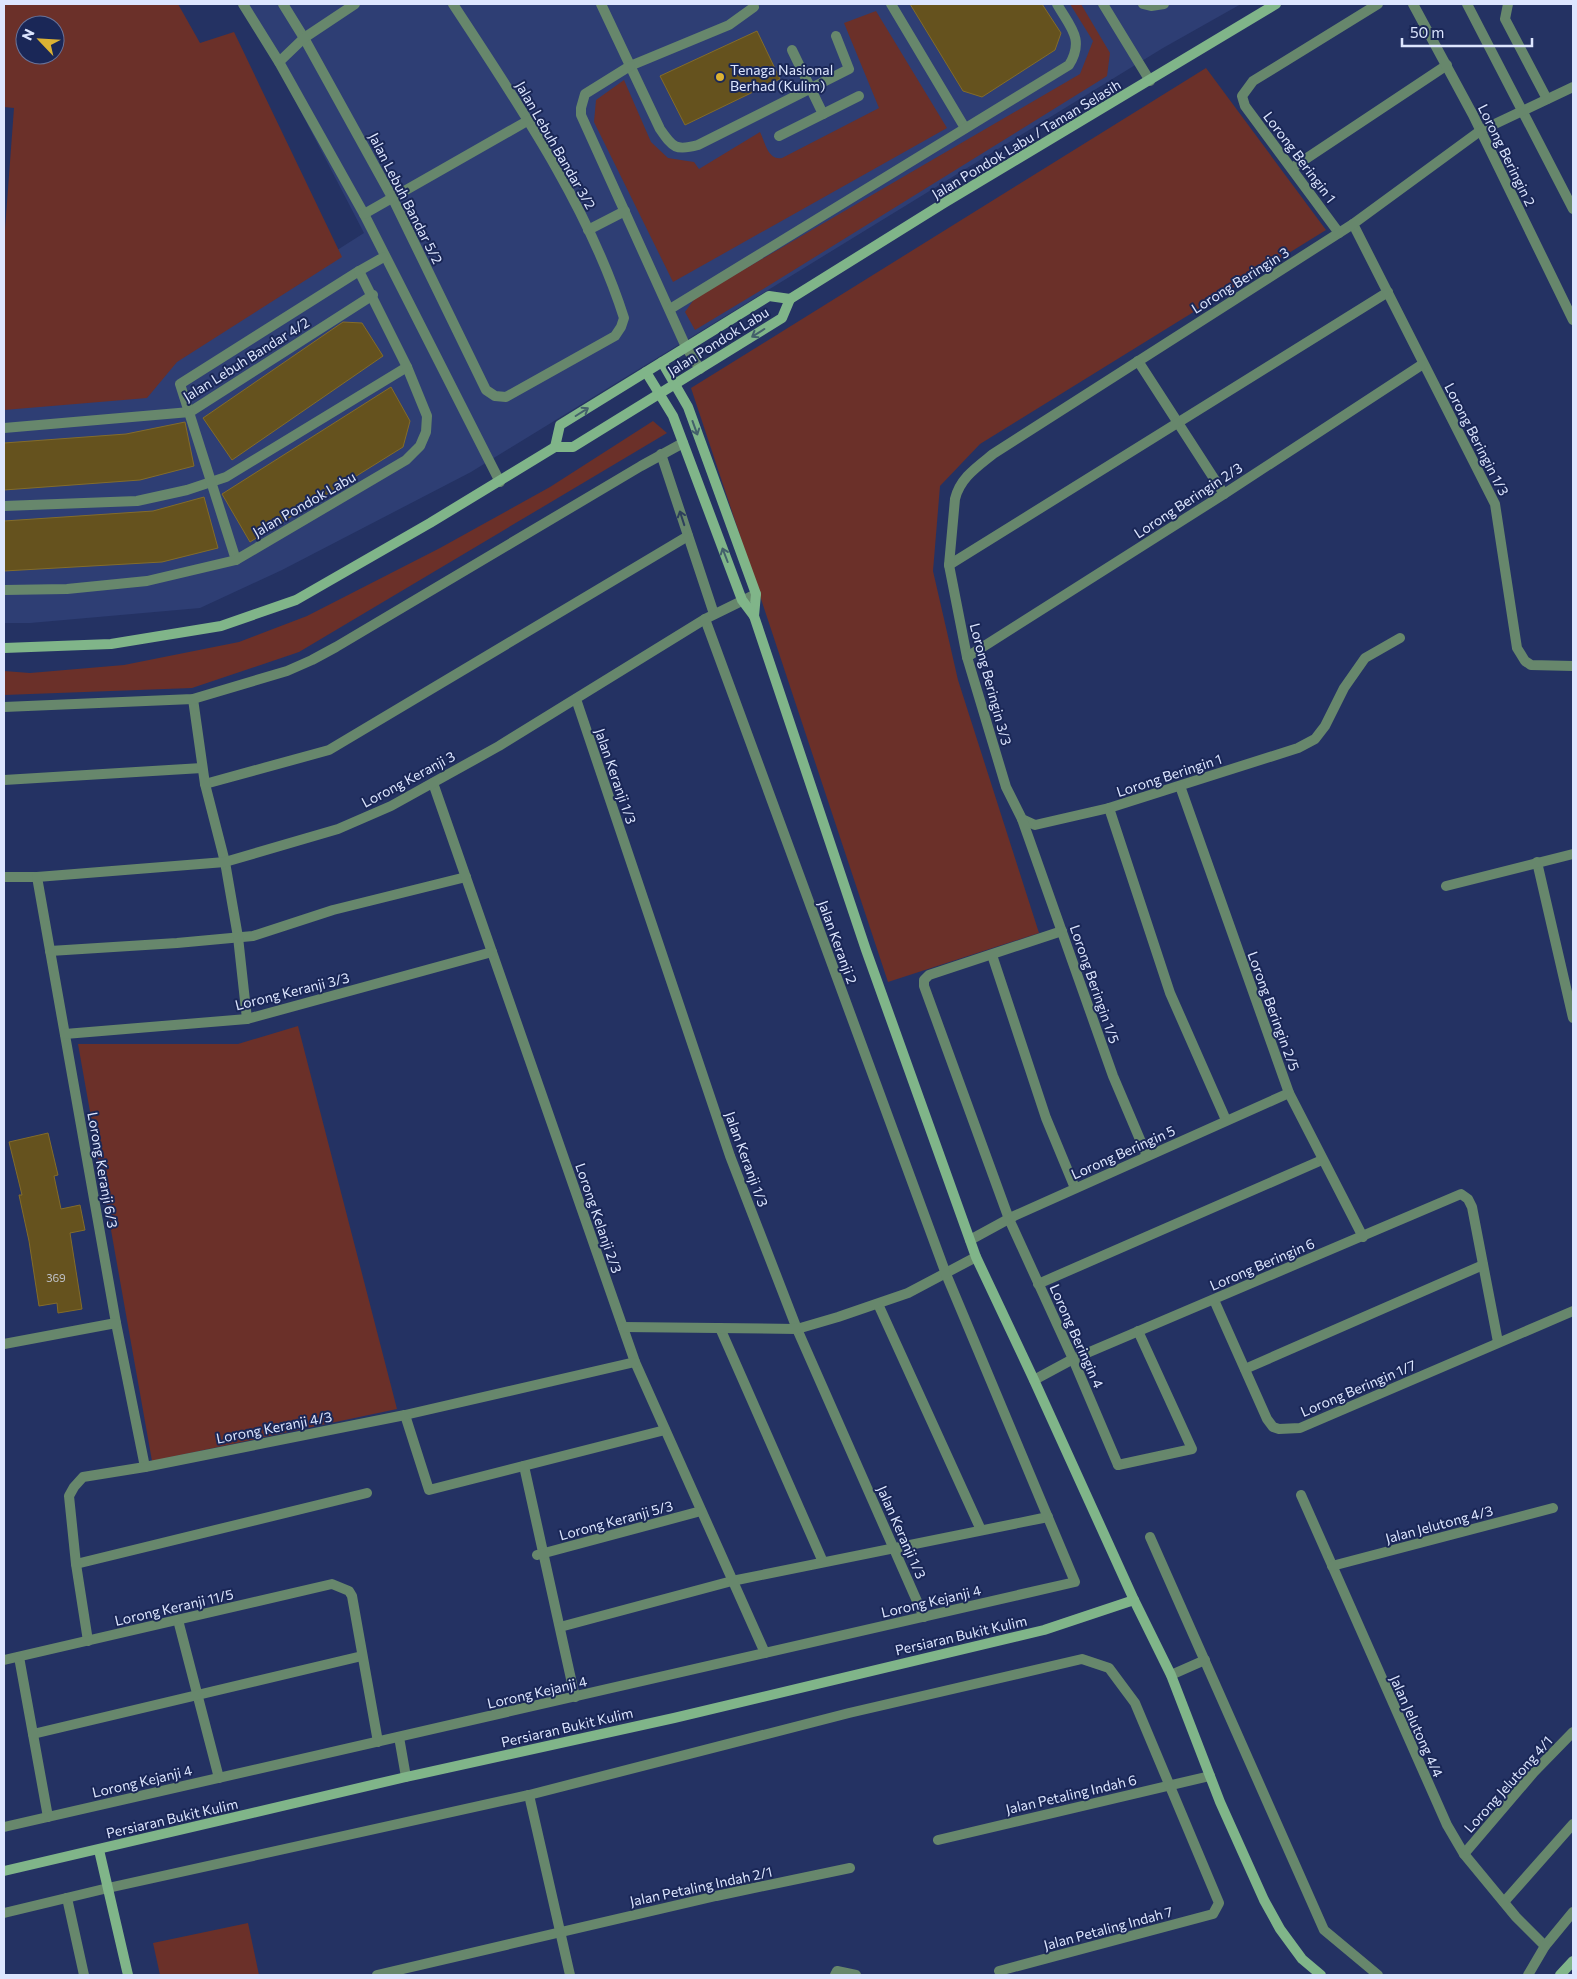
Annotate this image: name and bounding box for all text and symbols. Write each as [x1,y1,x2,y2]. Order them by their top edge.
north arrow [15,15,65,65]
scale bar [1402,15,1532,47]
text: 50 m [1410,23,1444,41]
text: N [18,26,38,43]
place label: Tenaga Nasional Berhad (Kulim) [730,61,833,94]
marker: Tenaga Nasional Berhad (Kulim) [714,71,726,83]
street label: Jalan Pondok Labu / Taman Selasih [928,76,1124,202]
street label: Jalan Lebuh Bandar 3/2 [512,78,600,212]
street label: Lorong Beringin 2 [1475,101,1539,209]
street label: Lorong Beringin 1 [1260,108,1340,206]
street label: Jalan Lebuh Bandar 5/2 [366,130,447,267]
street label: Lorong Beringin 3 [1188,243,1292,317]
street label: Jalan Pondok Labu [664,303,772,379]
street label: Jalan Lebuh Bandar 4/2 [180,313,312,405]
one-way arrow [752,328,766,338]
street label: Lorong Beringin 1/3 [1441,380,1513,498]
one-way arrow [575,406,589,416]
one-way arrow [691,420,700,436]
street label: Lorong Beringin 2/3 [1131,459,1245,541]
street label: Jalan Pondok Labu [249,468,359,540]
one-way arrow [677,511,686,526]
one-way arrow [720,548,729,563]
street label: Lorong Beringin 3/3 [967,621,1015,747]
street label: Jalan Keranji 1/3 [592,726,640,826]
street label: Lorong Keranji 3 [358,747,458,811]
street label: Lorong Beringin 1 [1114,750,1224,800]
street label: Jalan Keranji 2 [815,898,861,986]
street label: Lorong Beringin 1/5 [1067,923,1123,1045]
street label: Lorong Beringin 2/5 [1244,949,1304,1073]
street label: Lorong Keranji 3/3 [233,969,351,1013]
street label: Jalan Keranji 1/3 [722,1109,772,1209]
street label: Lorong Keranji 6/3 [84,1111,122,1229]
street label: Lorong Beringin 5 [1068,1121,1178,1183]
street label: Lorong Kelanji 2/3 [572,1161,626,1275]
street label: Lorong Beringin 6 [1207,1234,1317,1294]
house number: 369 [46,1271,66,1284]
street label: Lorong Beringin 4 [1046,1281,1108,1391]
street label: Lorong Beringin 1/7 [1298,1356,1418,1420]
street label: Lorong Keranji 4/3 [214,1407,334,1447]
street label: Jalan Keranji 1/3 [874,1483,930,1581]
street label: Lorong Keranji 5/3 [557,1497,675,1543]
street label: Jalan Jelutong 4/3 [1383,1501,1495,1547]
street label: Lorong Kejanji 4 [879,1581,983,1621]
street label: Lorong Keranji 11/5 [113,1585,235,1629]
street label: Persiaran Bukit Kulim [893,1612,1029,1658]
street label: Lorong Kejanji 4 [485,1672,589,1712]
street label: Jalan Jelutong 4/4 [1387,1672,1447,1780]
street label: Persiaran Bukit Kulim [499,1704,635,1750]
street label: Lorong Jelutong 4/1 [1460,1732,1556,1836]
street label: Lorong Kejanji 4 [90,1761,194,1801]
street label: Jalan Petaling Indah 6 [1004,1771,1138,1817]
street label: Persiaran Bukit Kulim [104,1795,240,1841]
street label: Jalan Petaling Indah 2/1 [628,1863,774,1909]
street label: Jalan Petaling Indah 7 [1042,1903,1174,1953]

